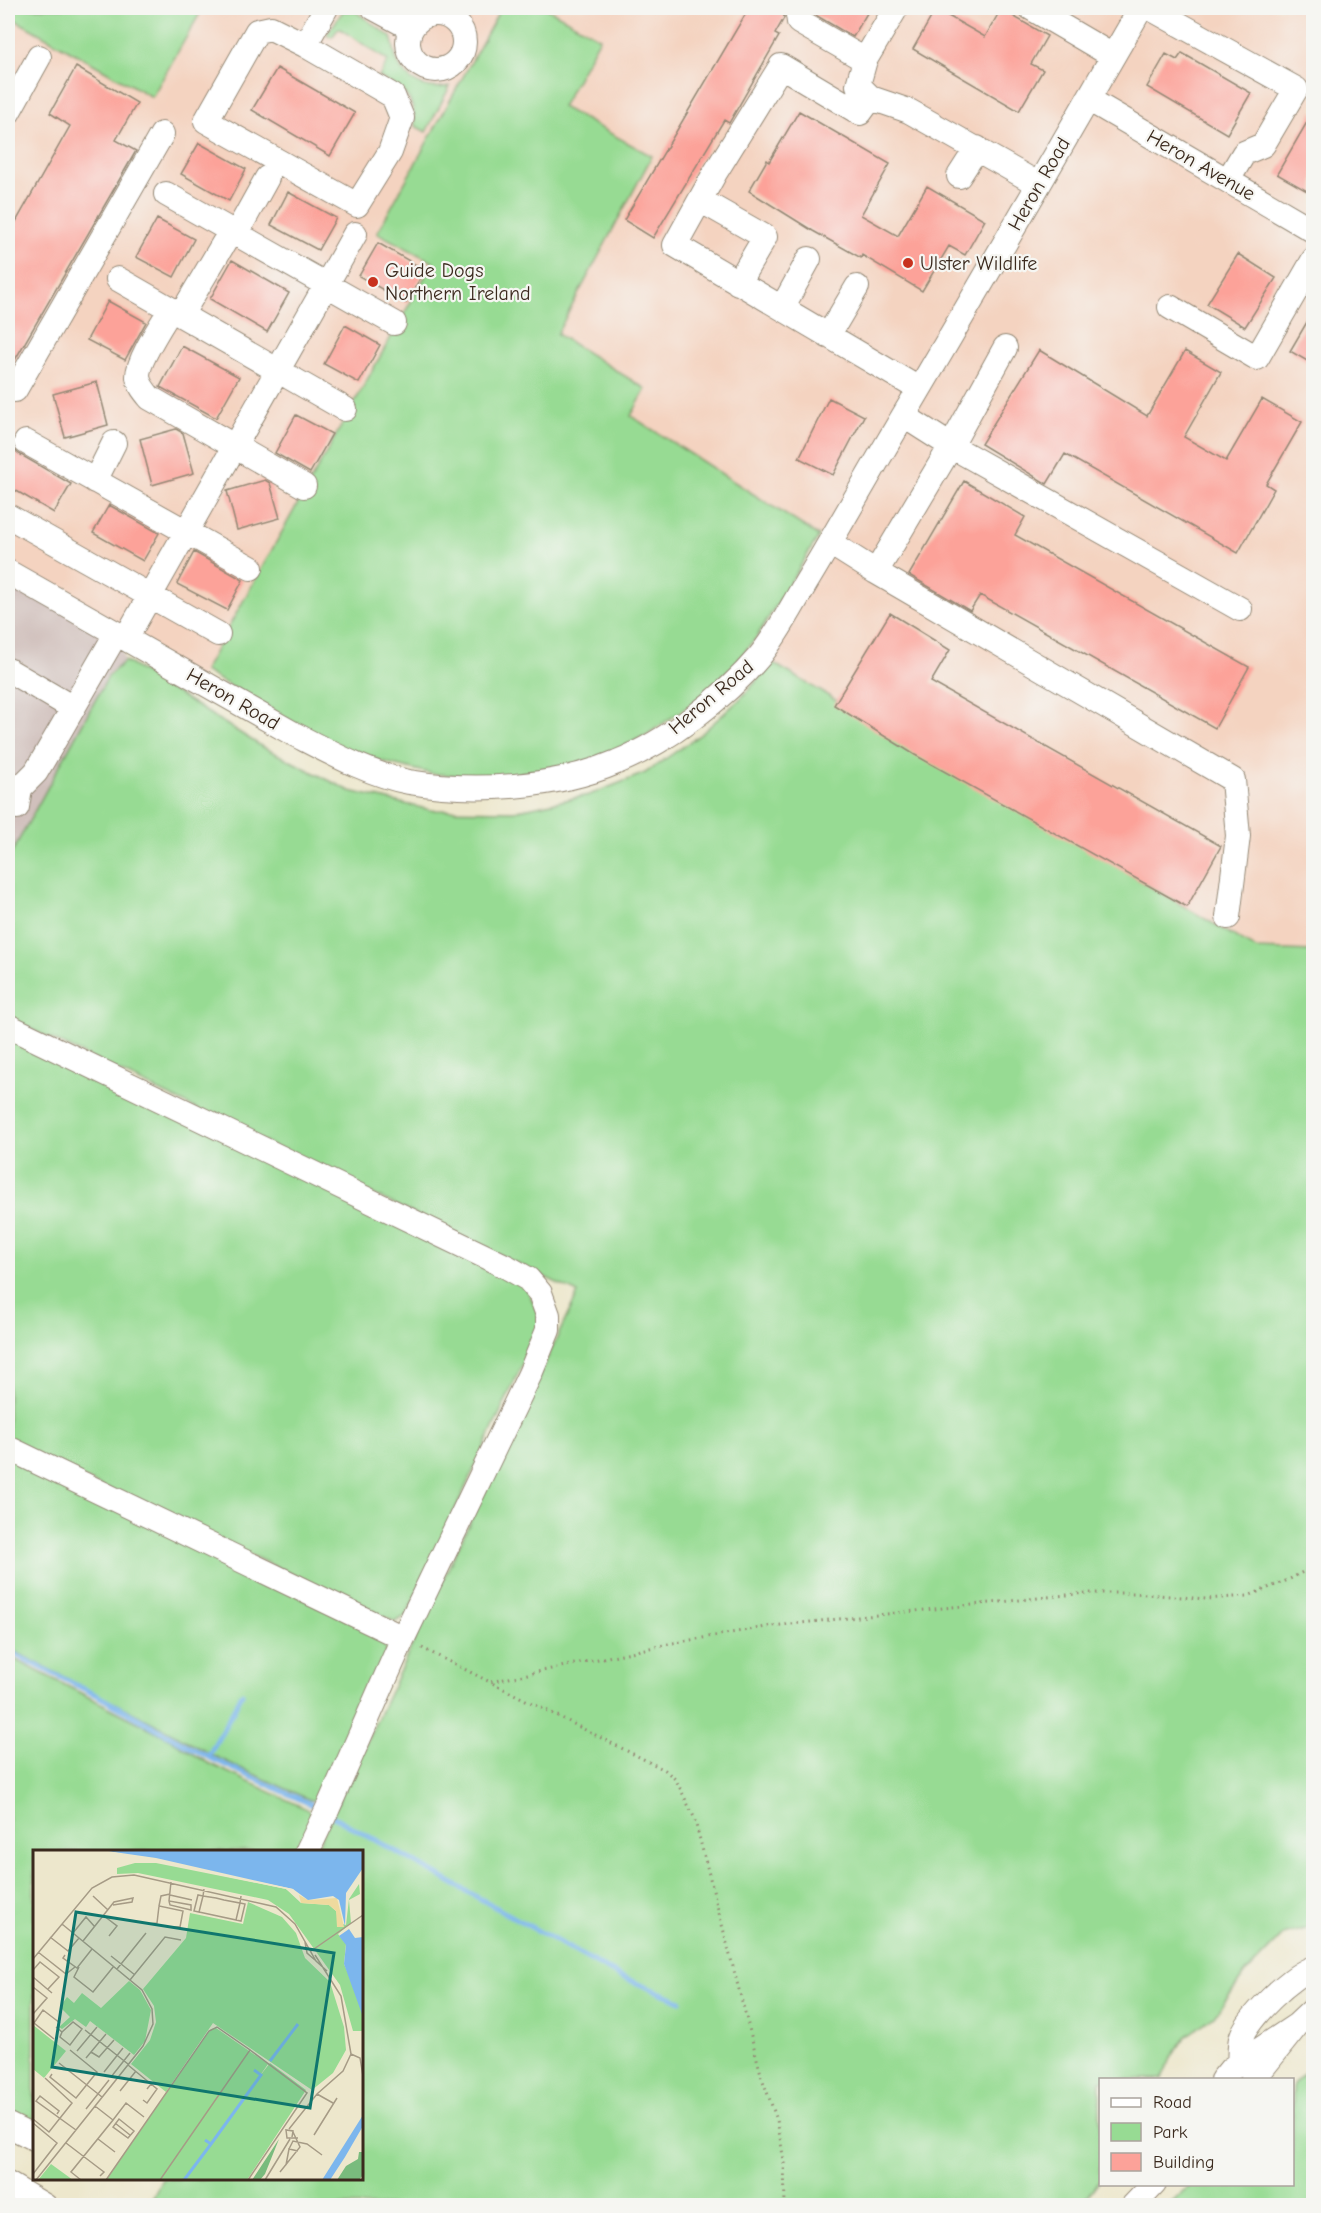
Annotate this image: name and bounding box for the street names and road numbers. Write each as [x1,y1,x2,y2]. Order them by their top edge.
street label: Heron Avenue [1143,125,1259,205]
street label: Heron Road [1003,133,1075,235]
street label: Heron Road [664,655,758,739]
street label: Heron Road [182,663,284,735]

